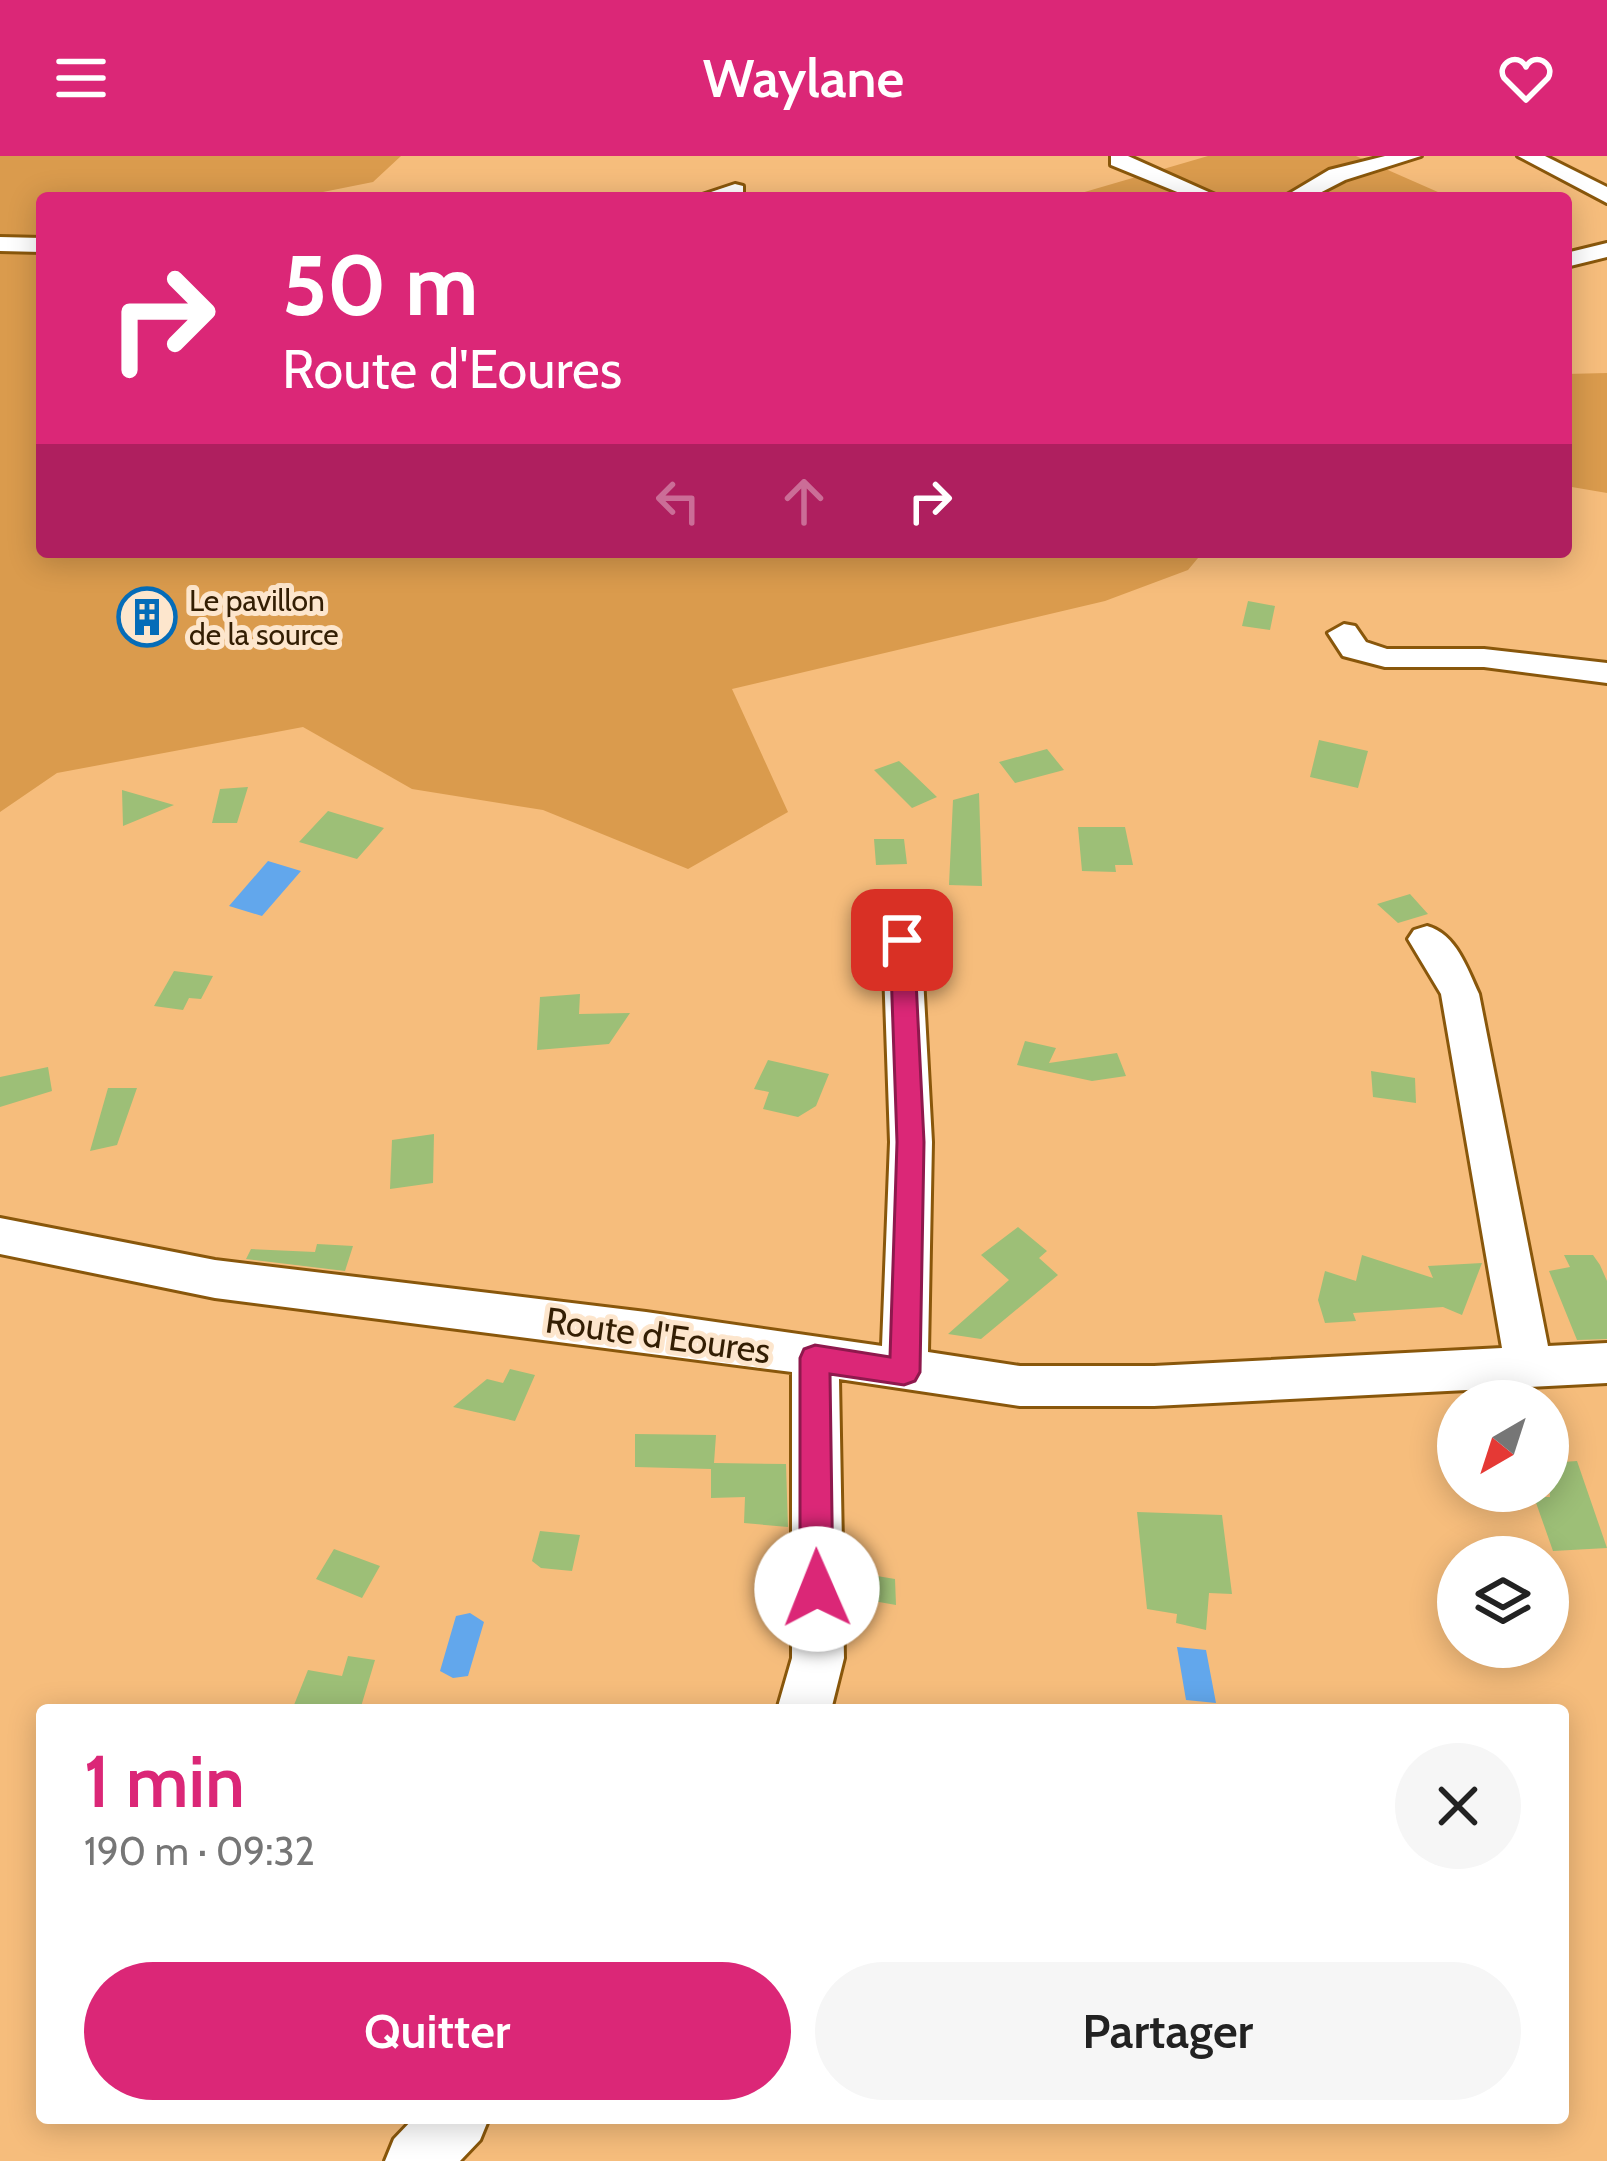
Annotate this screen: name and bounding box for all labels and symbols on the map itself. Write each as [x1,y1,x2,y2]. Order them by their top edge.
place label: Le pavillon de la source [189,582,339,653]
building icon: Le pavillon de la source [116,586,178,648]
pin [851,889,953,991]
street label: Route d'Eoures [543,1297,773,1373]
north arrow [1437,1380,1569,1512]
position arrow [754,1526,880,1652]

